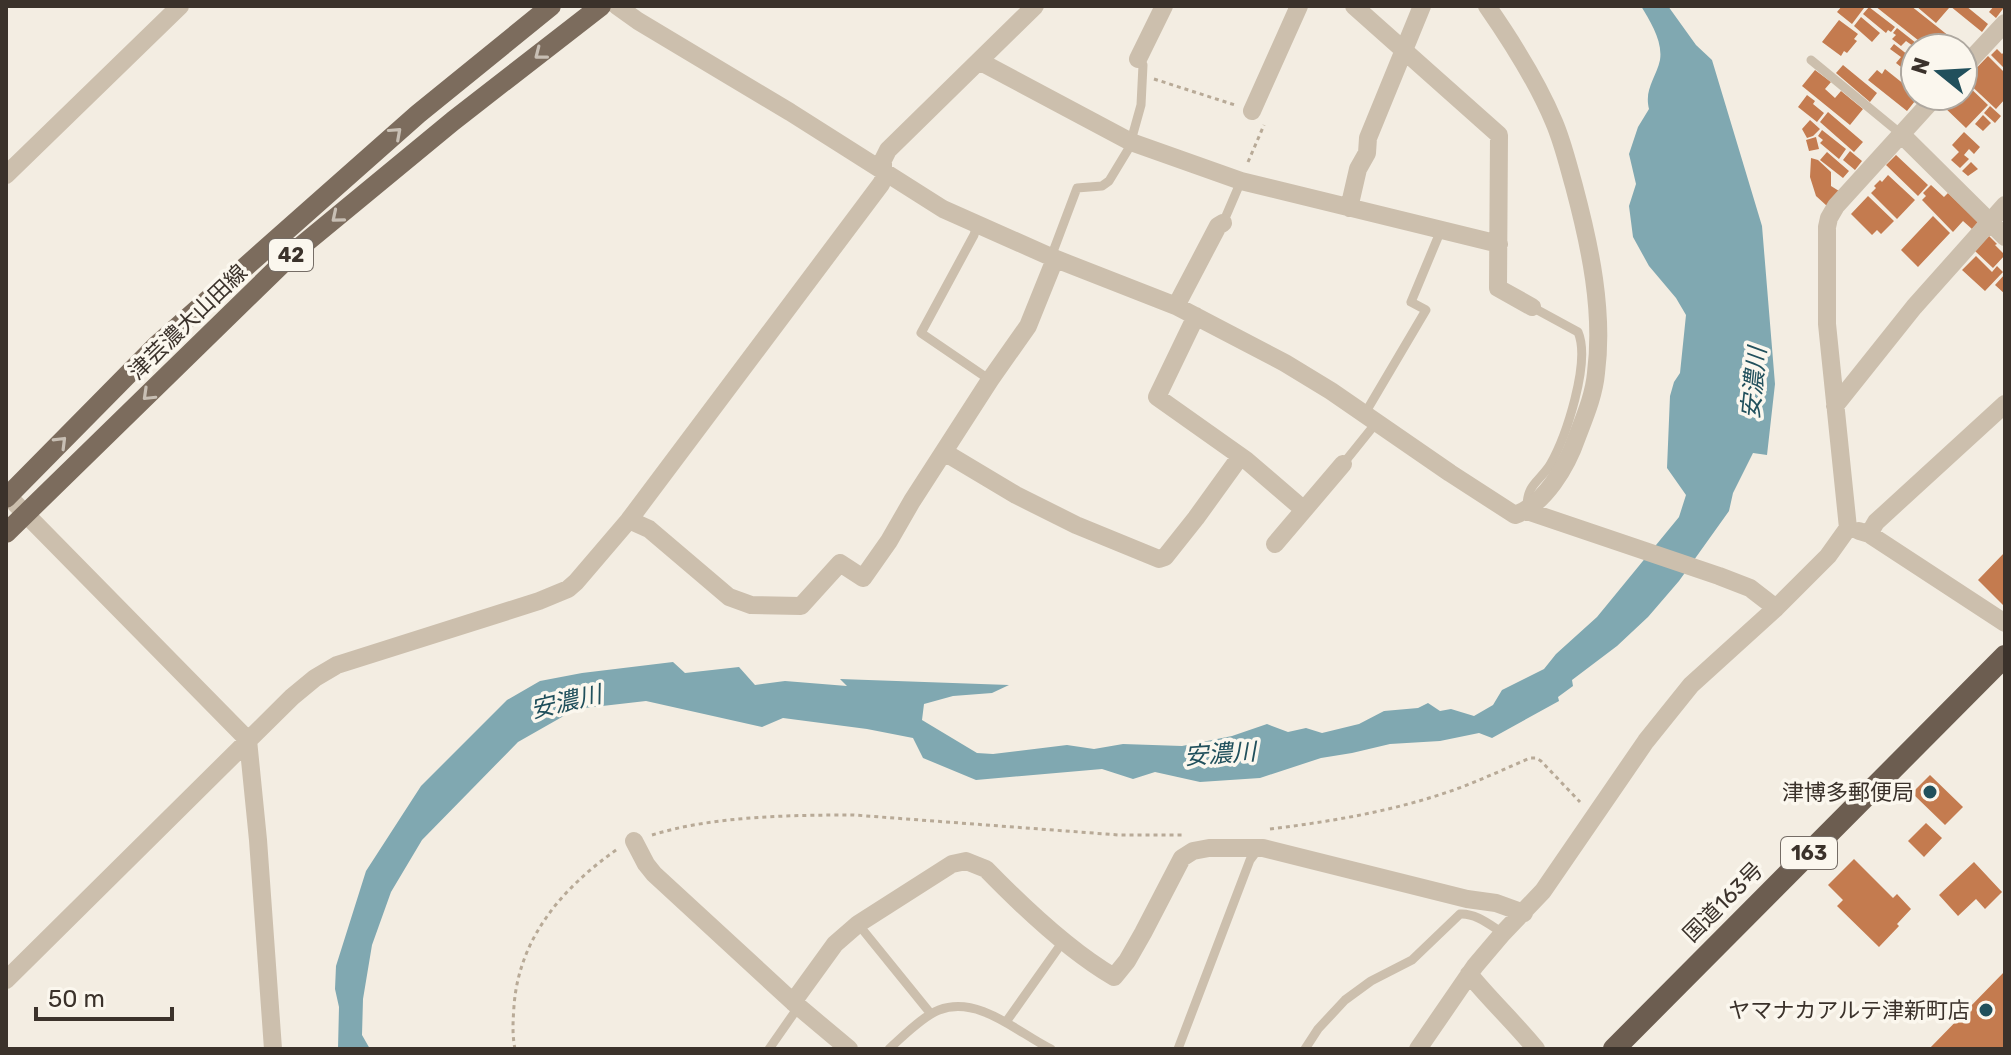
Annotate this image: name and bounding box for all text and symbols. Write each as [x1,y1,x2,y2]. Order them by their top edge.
north arrow [1899,32,1979,112]
one-way arrow [534,44,549,58]
text: N [1905,54,1936,78]
one-way arrow [387,129,402,143]
one-way arrow [332,207,346,222]
road number: 42 [269,239,313,271]
street label: 津芸濃大山田線 [123,259,253,385]
water label: 安濃川 [1736,343,1772,420]
one-way arrow [143,386,157,400]
one-way arrow [52,437,66,452]
water label: 安濃川 [528,680,607,724]
water label: 安濃川 [1183,737,1260,770]
place label: 津博多郵便局 [1782,779,1914,806]
marker: 津博多郵便局 [1921,783,1939,801]
road number: 163 [1781,837,1837,869]
street label: 国道163号 [1677,856,1769,948]
scale bar [36,971,172,1021]
text: 50 m [48,985,105,1013]
place label: ヤマナカアルテ津新町店 [1728,997,1970,1024]
marker: ヤマナカアルテ津新町店 [1977,1001,1995,1019]

